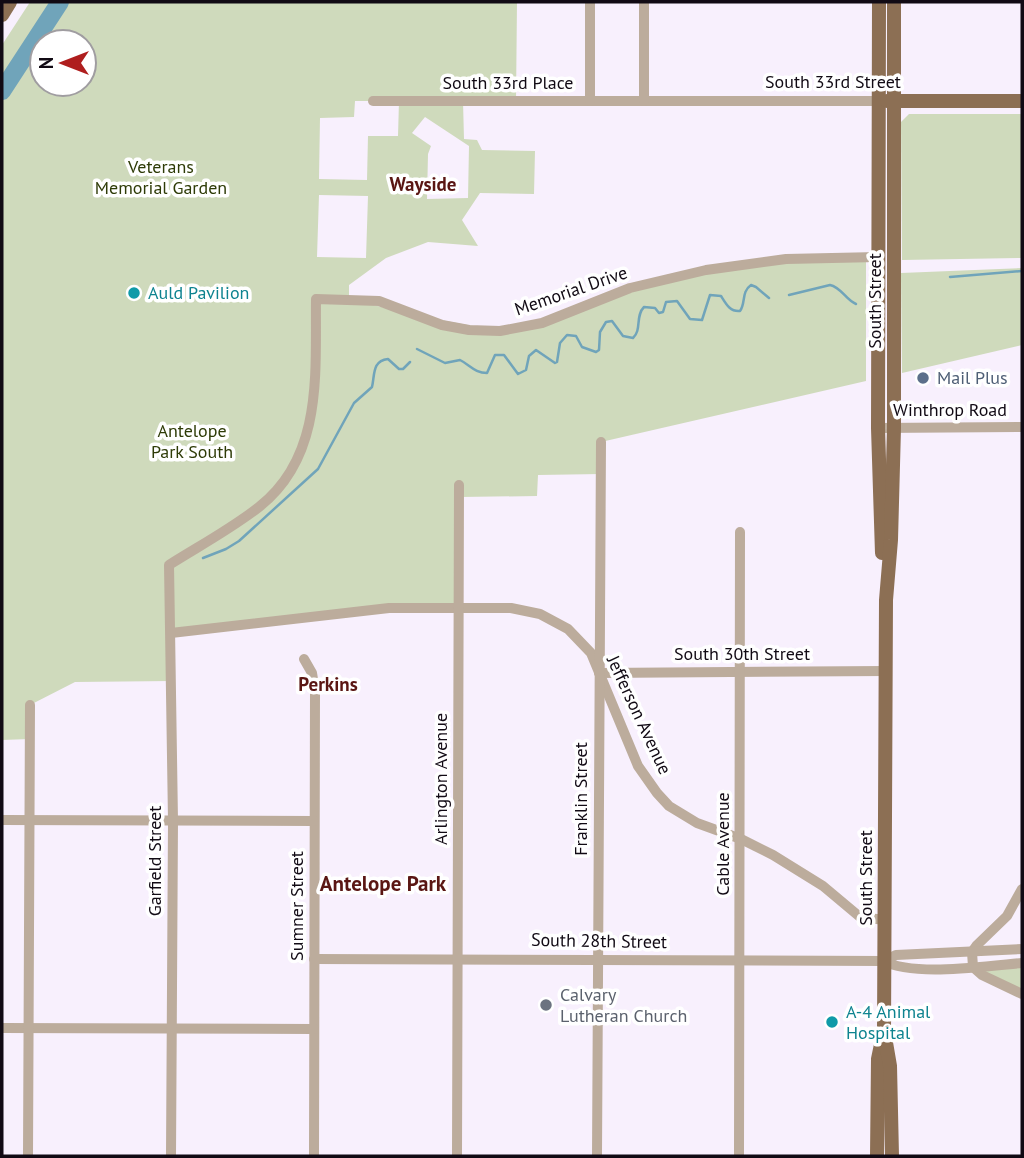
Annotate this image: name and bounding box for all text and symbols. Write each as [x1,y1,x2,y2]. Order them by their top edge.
north arrow [28,28,98,98]
text: N [34,57,58,69]
street label: South 33rd Street [765,70,901,93]
street label: South 33rd Place [443,71,574,94]
park label: Veterans Memorial Garden [95,155,227,199]
district label: Wayside [390,172,457,196]
street label: South Street [863,253,886,349]
street label: Memorial Drive [511,260,630,321]
place label: Auld Pavilion [148,281,249,304]
marker: Auld Pavilion [126,285,142,301]
place label: Mail Plus [937,366,1008,389]
marker: Mail Plus [915,370,931,386]
street label: Winthrop Road [893,398,1007,421]
park label: Antelope Park South [151,419,233,463]
street label: South 30th Street [674,642,810,665]
street label: Jefferson Avenue [601,651,677,778]
district label: Perkins [298,672,358,696]
street label: Arlington Avenue [429,713,452,845]
street label: Franklin Street [569,742,592,856]
street label: Cable Avenue [711,792,734,896]
street label: Garfield Street [143,806,166,916]
street label: South Street [854,830,877,926]
street label: Sumner Street [285,851,308,961]
district label: Antelope Park [320,870,447,897]
street label: South 28th Street [531,928,667,953]
place label: Calvary Lutheran Church [560,983,687,1027]
marker: Calvary Lutheran Church [538,997,554,1013]
place label: A-4 Animal Hospital [846,1000,931,1044]
marker: A-4 Animal Hospital [824,1014,840,1030]

